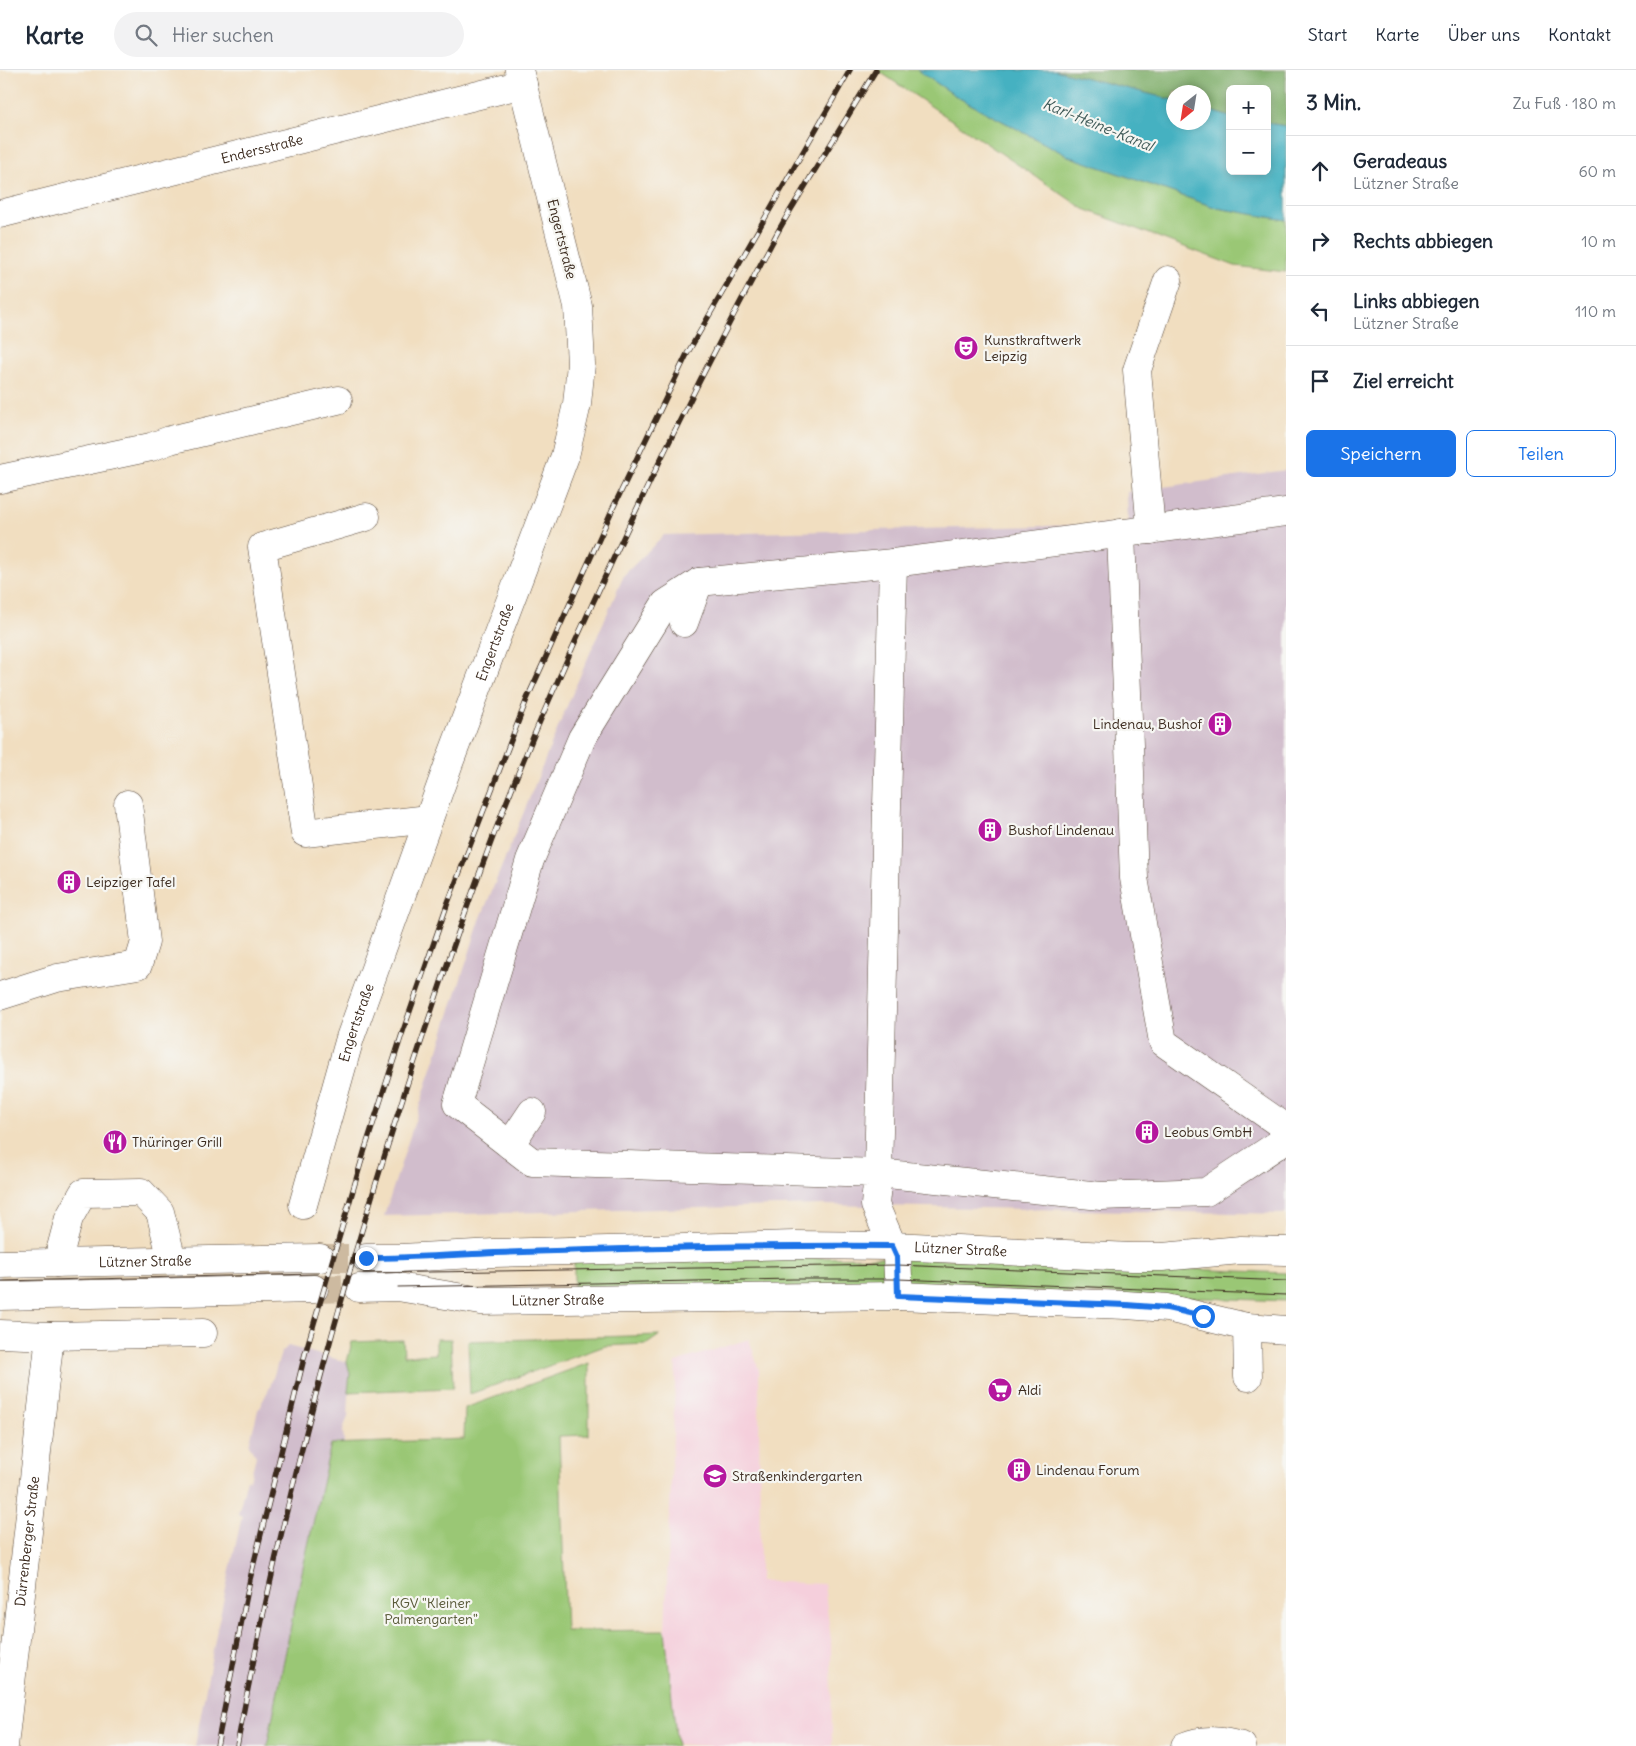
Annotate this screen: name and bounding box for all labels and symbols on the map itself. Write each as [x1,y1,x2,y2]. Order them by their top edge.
north arrow [1166,85,1211,130]
water label: Karl-Heine-Kanal [1040,94,1159,156]
street label: Endersstraße [219,130,305,168]
street label: Engertstraße [543,197,581,281]
place label: Kunstkraftwerk Leipzig [984,331,1081,365]
theatre icon: Kunstkraftwerk Leipzig [953,335,979,361]
street label: Engertstraße [472,601,518,684]
building icon: Lindenau, Bushof [1207,711,1233,737]
place label: Lindenau, Bushof [1093,715,1202,733]
building icon: Bushof Lindenau [977,817,1003,843]
place label: Bushof Lindenau [1008,821,1114,839]
building icon: Leipziger Tafel [56,869,82,895]
place label: Leipziger Tafel [86,873,175,891]
street label: Engertstraße [335,981,378,1064]
building icon: Leobus GmbH [1134,1119,1160,1145]
place label: Leobus GmbH [1164,1123,1252,1141]
restaurant icon: Thüringer Grill [102,1129,128,1155]
place label: Thüringer Grill [132,1133,222,1151]
street label: Lützner Straße [914,1238,1007,1260]
route end [355,1247,378,1270]
street label: Lützner Straße [98,1251,192,1271]
street label: Lützner Straße [511,1291,604,1310]
route start [1192,1305,1215,1328]
supermarket icon: Aldi [987,1377,1013,1403]
place label: Aldi [1018,1381,1042,1399]
building icon: Lindenau Forum [1006,1457,1032,1483]
place label: Lindenau Forum [1036,1461,1139,1479]
school or university icon: Straßenkindergarten [702,1463,728,1489]
place label: Straßenkindergarten [732,1467,862,1485]
street label: Dürrenberger Straße [11,1475,43,1607]
park label: KGV "Kleiner Palmengarten" [384,1594,478,1628]

